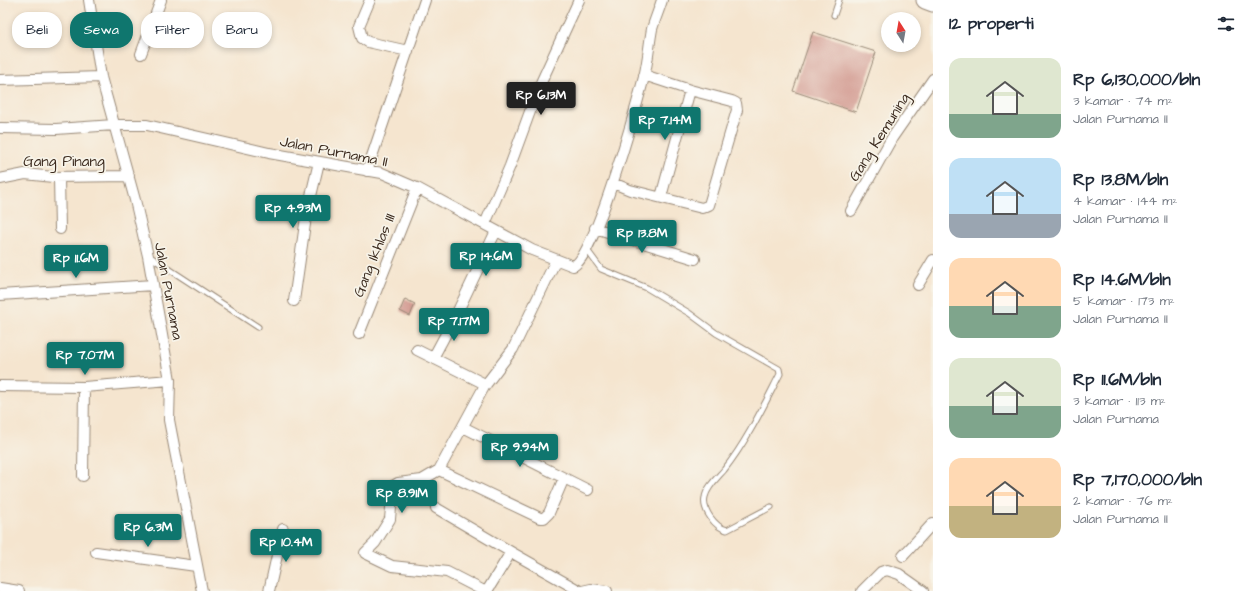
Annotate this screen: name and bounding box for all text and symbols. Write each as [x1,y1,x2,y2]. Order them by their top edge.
chip: Beli [12,12,62,48]
chip: Sewa [70,12,133,48]
chip: Filter [141,12,204,48]
chip: Baru [212,12,272,48]
north arrow [881,12,921,52]
map controls [881,12,921,52]
text: 12 properti [949,12,1034,36]
icon: filters [1215,13,1237,35]
text: Rp 6,130,000/bln [1073,68,1200,92]
icon: home [981,74,1029,122]
pin: Rp 6.13M [500,82,582,116]
text: Rp 6.13M [516,86,566,104]
street label: Gang Kemuning [844,89,916,186]
text: 3 kamar · 74 m² [1073,92,1173,110]
pin: Rp 7.14M [624,107,706,141]
text: Jalan Purnama II [1073,110,1168,128]
text: Rp 7.14M [639,111,691,129]
street label: Jalan Purnama II [278,131,390,172]
street label: Gang Pinang [23,151,105,173]
text: Rp 13.8M/bln [1073,168,1168,192]
icon: home [981,174,1029,222]
text: 4 kamar · 144 m² [1073,192,1177,210]
pin: Rp 4.93M [252,195,334,229]
text: Rp 4.93M [264,199,322,217]
street label: Gang Ikhlas III [348,210,402,301]
text: Jalan Purnama II [1073,210,1168,228]
pin: Rp 13.8M [601,220,683,254]
text: Rp 13.8M [617,224,668,242]
street label: Jalan Purnama [149,241,188,342]
pin: Rp 14.6M [445,243,527,277]
pin: Rp 11.6M [35,245,117,279]
text: Rp 14.6M [460,247,512,265]
text: Rp 11.6M [53,249,99,267]
text: Rp 14.6M/bln [1073,268,1171,292]
icon: home [981,274,1029,322]
text: 5 kamar · 173 m² [1073,292,1175,310]
pin: Rp 7.17M [413,308,495,342]
text: Jalan Purnama II [1073,310,1168,328]
text: Rp 7.17M [428,312,480,330]
pin: Rp 7.07M [44,342,126,376]
text: Rp 7.07M [56,346,114,364]
text: Rp 11.6M/bln [1073,368,1161,392]
icon: home [981,374,1029,422]
text: 3 kamar · 113 m² [1073,392,1166,410]
text: Jalan Purnama [1073,410,1159,428]
pin: Rp 9.94M [479,434,561,468]
text: Rp 9.94M [491,438,549,456]
text: Rp 7,170,000/bln [1073,468,1202,492]
icon: home [981,474,1029,522]
pin: Rp 8.91M [361,480,443,514]
text: Rp 8.91M [376,484,428,502]
text: 2 kamar · 76 m² [1073,492,1173,510]
text: Jalan Purnama II [1073,510,1168,528]
pin: Rp 6.3M [111,514,185,548]
text: Rp 6.3M [123,518,173,536]
pin: Rp 10.4M [245,529,327,563]
text: Rp 10.4M [259,533,313,551]

